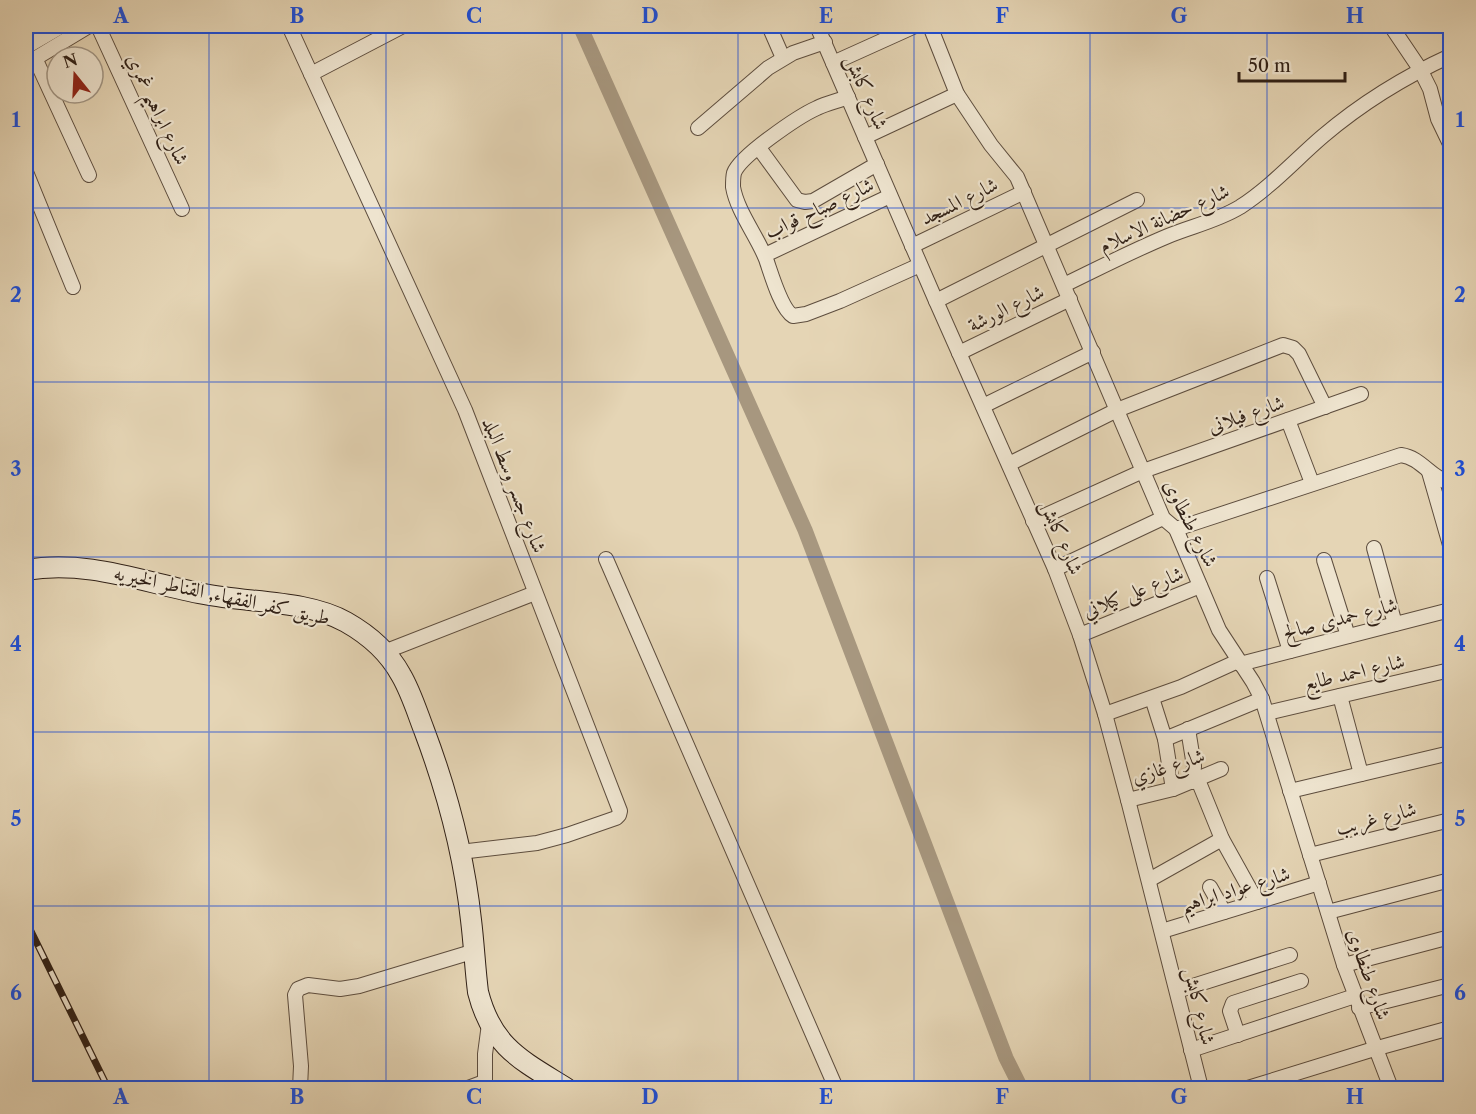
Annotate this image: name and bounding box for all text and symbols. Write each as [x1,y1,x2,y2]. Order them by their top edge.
text: A [112,4,129,28]
text: B [290,4,305,28]
text: C [466,4,482,28]
text: D [641,4,659,28]
text: E [819,4,833,28]
text: F [995,4,1009,28]
text: G [1171,4,1188,28]
text: H [1346,4,1364,28]
north arrow [45,45,105,105]
scale bar [1239,45,1346,83]
text: N [61,49,80,72]
street label: شارع ابراهيم غمري [115,50,194,172]
street label: شارع كابش [835,51,894,135]
text: 50 m [1248,55,1291,77]
text: 1 [12,108,21,132]
text: 1 [1456,108,1465,132]
street label: شارع صباح قواب [761,172,880,249]
street label: شارع المسجد [916,172,1004,235]
street label: شارع حضانة الاسلام [1095,179,1235,263]
street label: شارع الورشة [964,279,1051,342]
text: 2 [10,283,22,307]
text: 2 [1454,283,1466,307]
street label: شارع فيلانى [1205,390,1289,444]
street label: شارع جسر وسط البلد [473,414,552,558]
text: 3 [10,457,22,481]
text: 3 [1454,457,1466,481]
street label: شارع طنطاوى [1153,475,1223,574]
street label: شارع كابش [1030,496,1089,580]
street label: طريق كفر الفقهاء, القناطر الخيريه [112,560,332,631]
street label: شارع على كيلاني [1079,561,1189,629]
street label: شارع حمدى صالح [1280,592,1401,650]
text: 4 [10,632,22,656]
text: 4 [1454,632,1466,656]
street label: شارع احمد طايع [1301,649,1408,701]
street label: شارع غازي [1128,743,1210,795]
street label: شارع غريب [1333,796,1420,845]
text: 5 [10,807,22,831]
text: 5 [1454,807,1466,831]
street label: شارع عواد ابراهيم [1177,861,1295,925]
street label: شارع طنطاوى [1336,925,1396,1025]
street label: شارع كابش [1174,965,1221,1049]
text: 6 [10,981,22,1005]
text: 6 [1454,981,1466,1005]
text: A [112,1085,129,1109]
text: B [290,1085,305,1109]
text: C [466,1085,482,1109]
text: D [641,1085,659,1109]
text: E [819,1085,833,1109]
text: F [995,1085,1009,1109]
text: G [1171,1085,1188,1109]
text: H [1346,1085,1364,1109]

